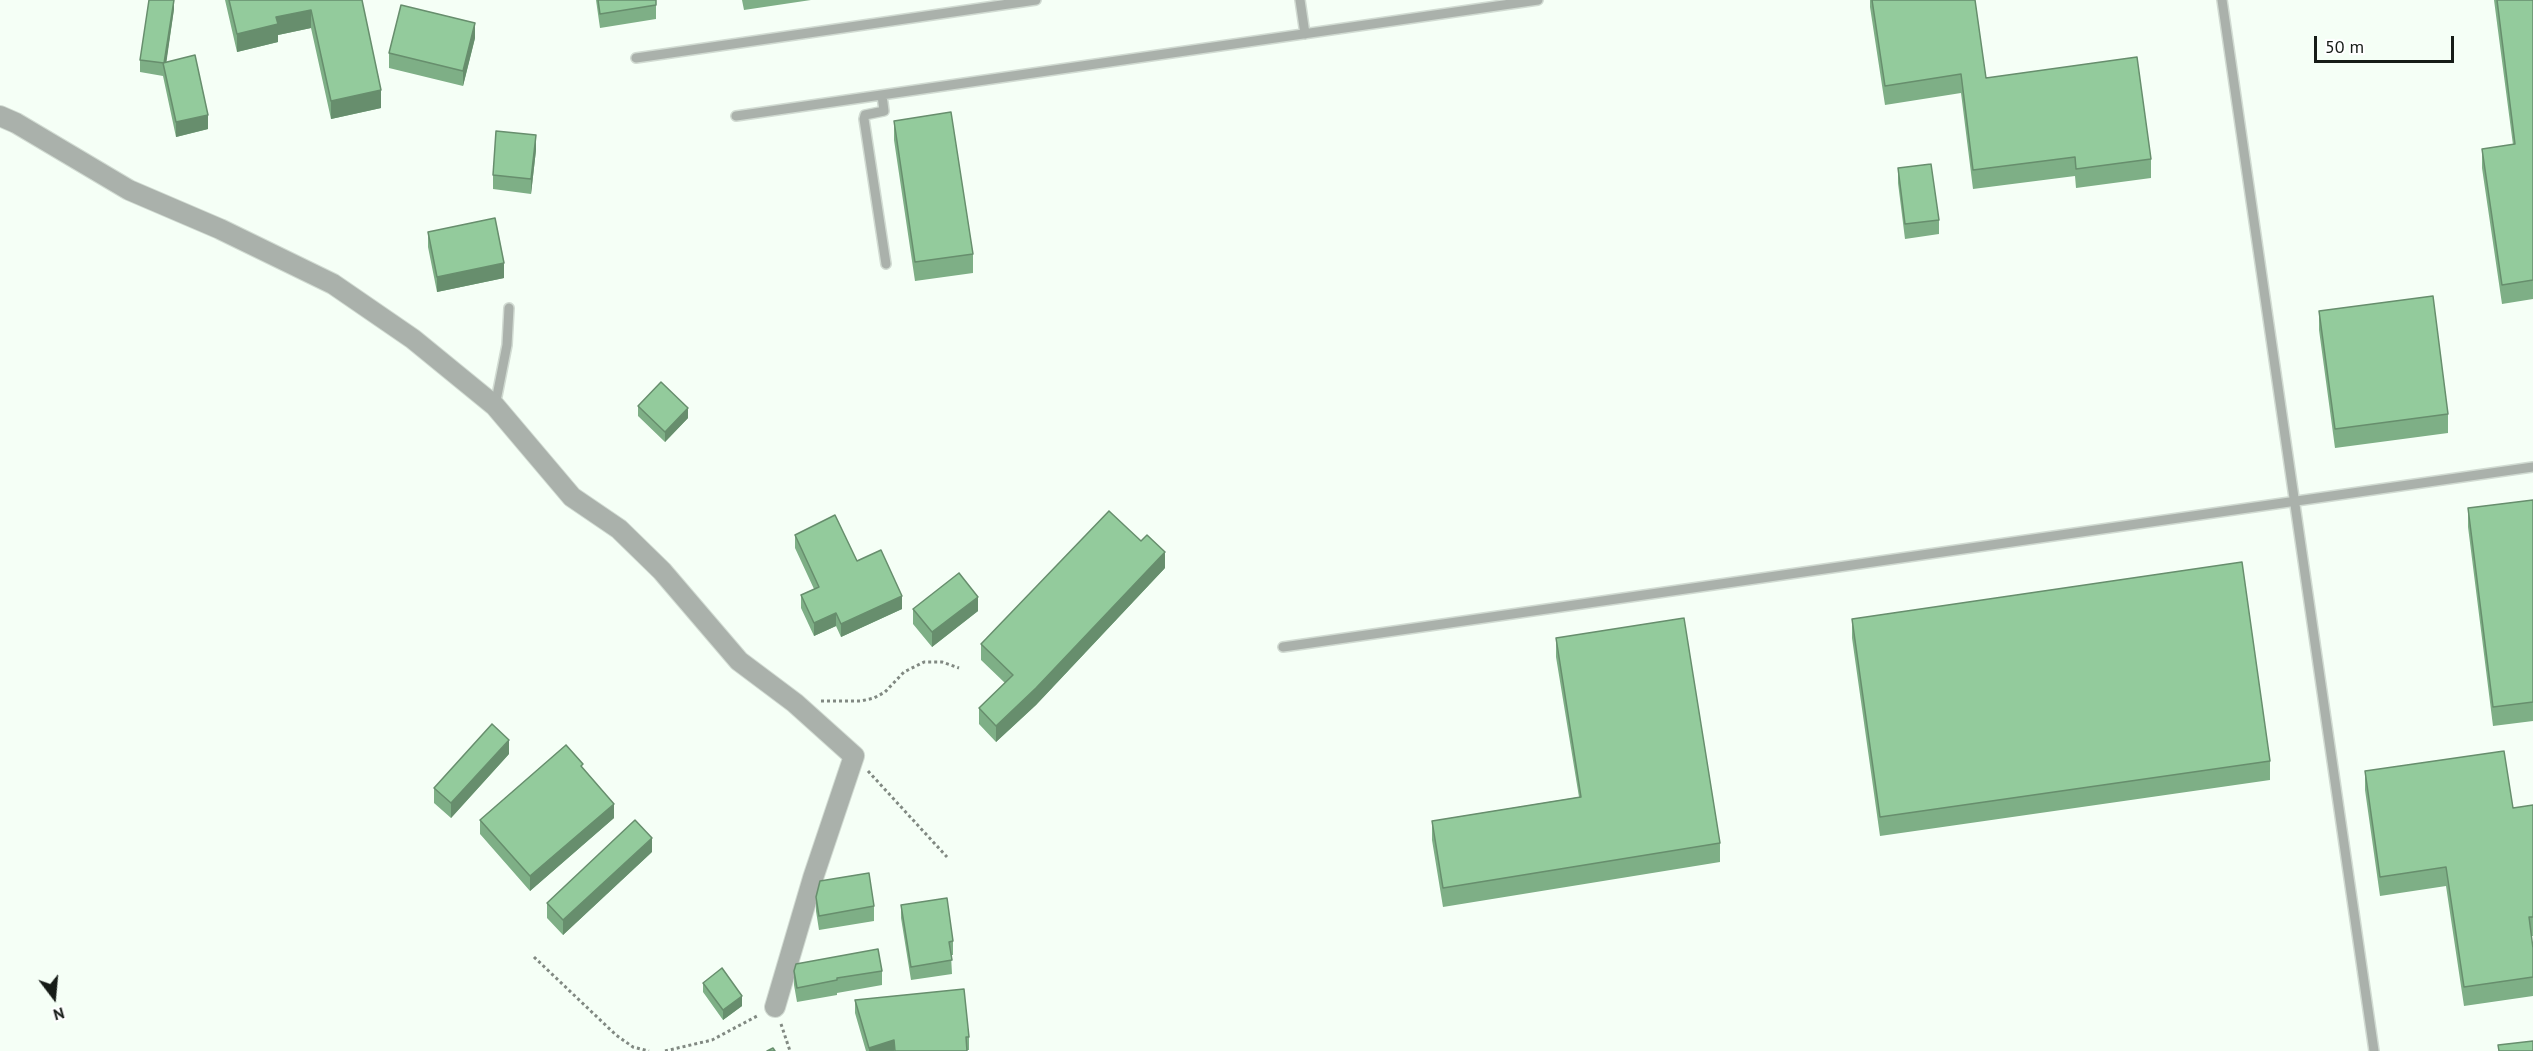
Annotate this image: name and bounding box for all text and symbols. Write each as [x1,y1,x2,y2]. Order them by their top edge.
scale bar [2317,24,2456,62]
text: 50 m [2325,35,2364,58]
north arrow [24,967,84,1027]
text: N [51,1003,67,1025]

